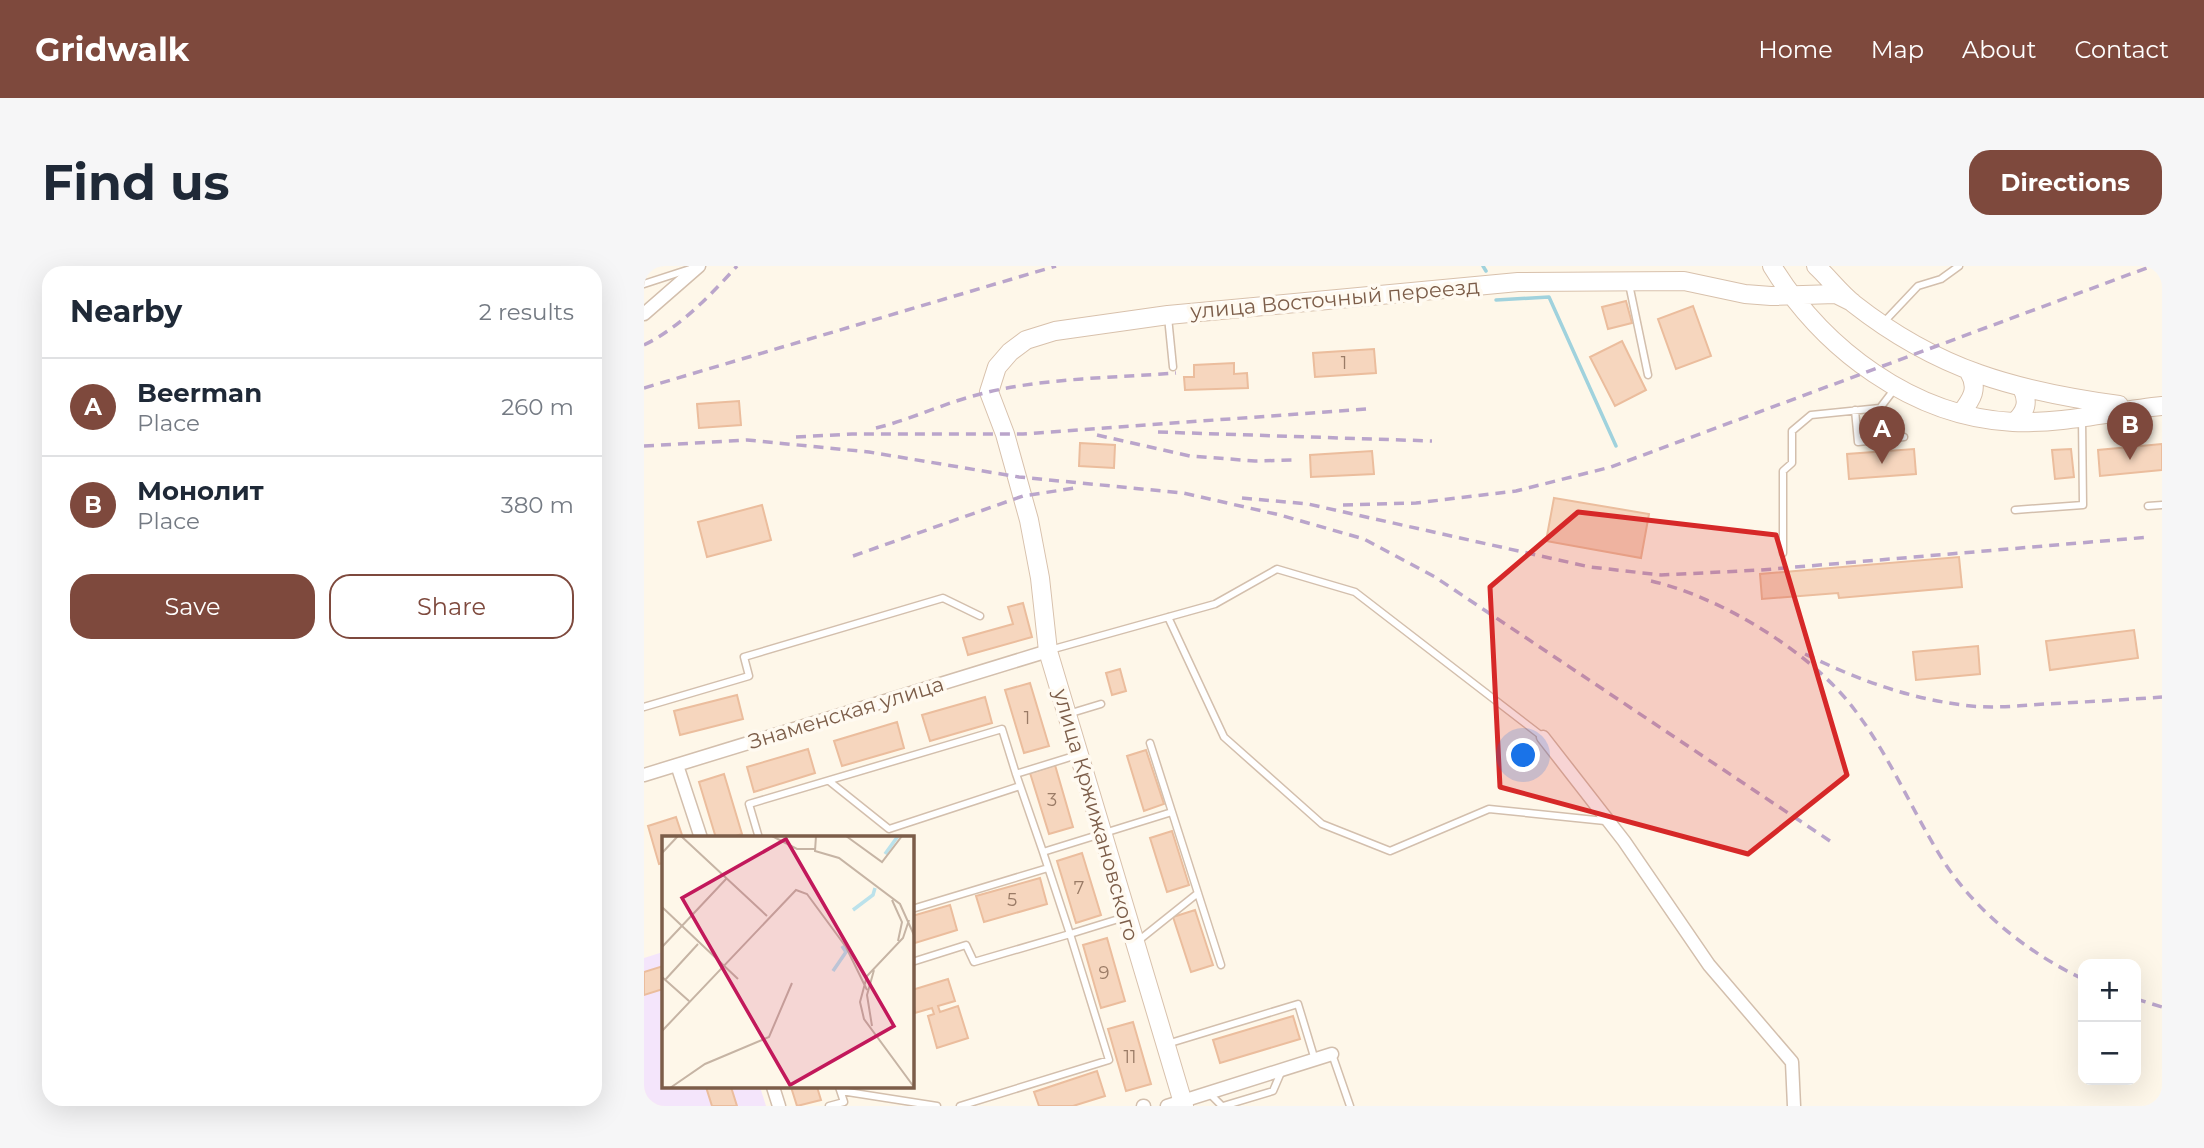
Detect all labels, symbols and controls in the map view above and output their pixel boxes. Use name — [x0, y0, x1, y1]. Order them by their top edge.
text: Gridwalk — [35, 29, 189, 69]
text: Home — [1758, 35, 1833, 64]
text: Map — [1871, 35, 1924, 64]
text: About — [1962, 35, 2036, 64]
text: Contact — [2074, 35, 2169, 64]
button: Directions — [1969, 150, 2162, 215]
text: Find us — [42, 153, 230, 212]
street label: улица Восточный переезд — [1188, 273, 1481, 324]
text: Nearby — [70, 293, 182, 330]
text: 2 results — [479, 298, 574, 326]
house number: 1 — [1341, 352, 1347, 374]
text: Beerman — [137, 377, 262, 409]
text: A — [84, 393, 102, 421]
text: 260 m — [501, 393, 574, 421]
pin: B — [2107, 402, 2153, 460]
pin: A — [1859, 406, 1905, 464]
text: Place — [137, 409, 200, 437]
text: Монолит — [137, 475, 264, 507]
text: B — [84, 491, 102, 519]
text: 380 m — [501, 491, 574, 519]
text: Place — [137, 507, 200, 535]
button: Save — [70, 574, 315, 639]
button: Share — [329, 574, 574, 639]
street label: Знаменская улица — [745, 671, 947, 754]
street label: улица Кржижановского — [1048, 685, 1144, 944]
house number: 1 — [1024, 707, 1030, 729]
your location — [1506, 738, 1540, 772]
house number: 3 — [1047, 789, 1057, 811]
inset map — [662, 836, 914, 1088]
house number: 7 — [1074, 877, 1084, 899]
house number: 5 — [1007, 889, 1017, 911]
map controls — [2078, 959, 2141, 1085]
button: + — [2078, 959, 2141, 1022]
house number: 9 — [1099, 962, 1110, 984]
button: − — [2078, 1022, 2141, 1085]
house number: 11 — [1124, 1046, 1137, 1068]

